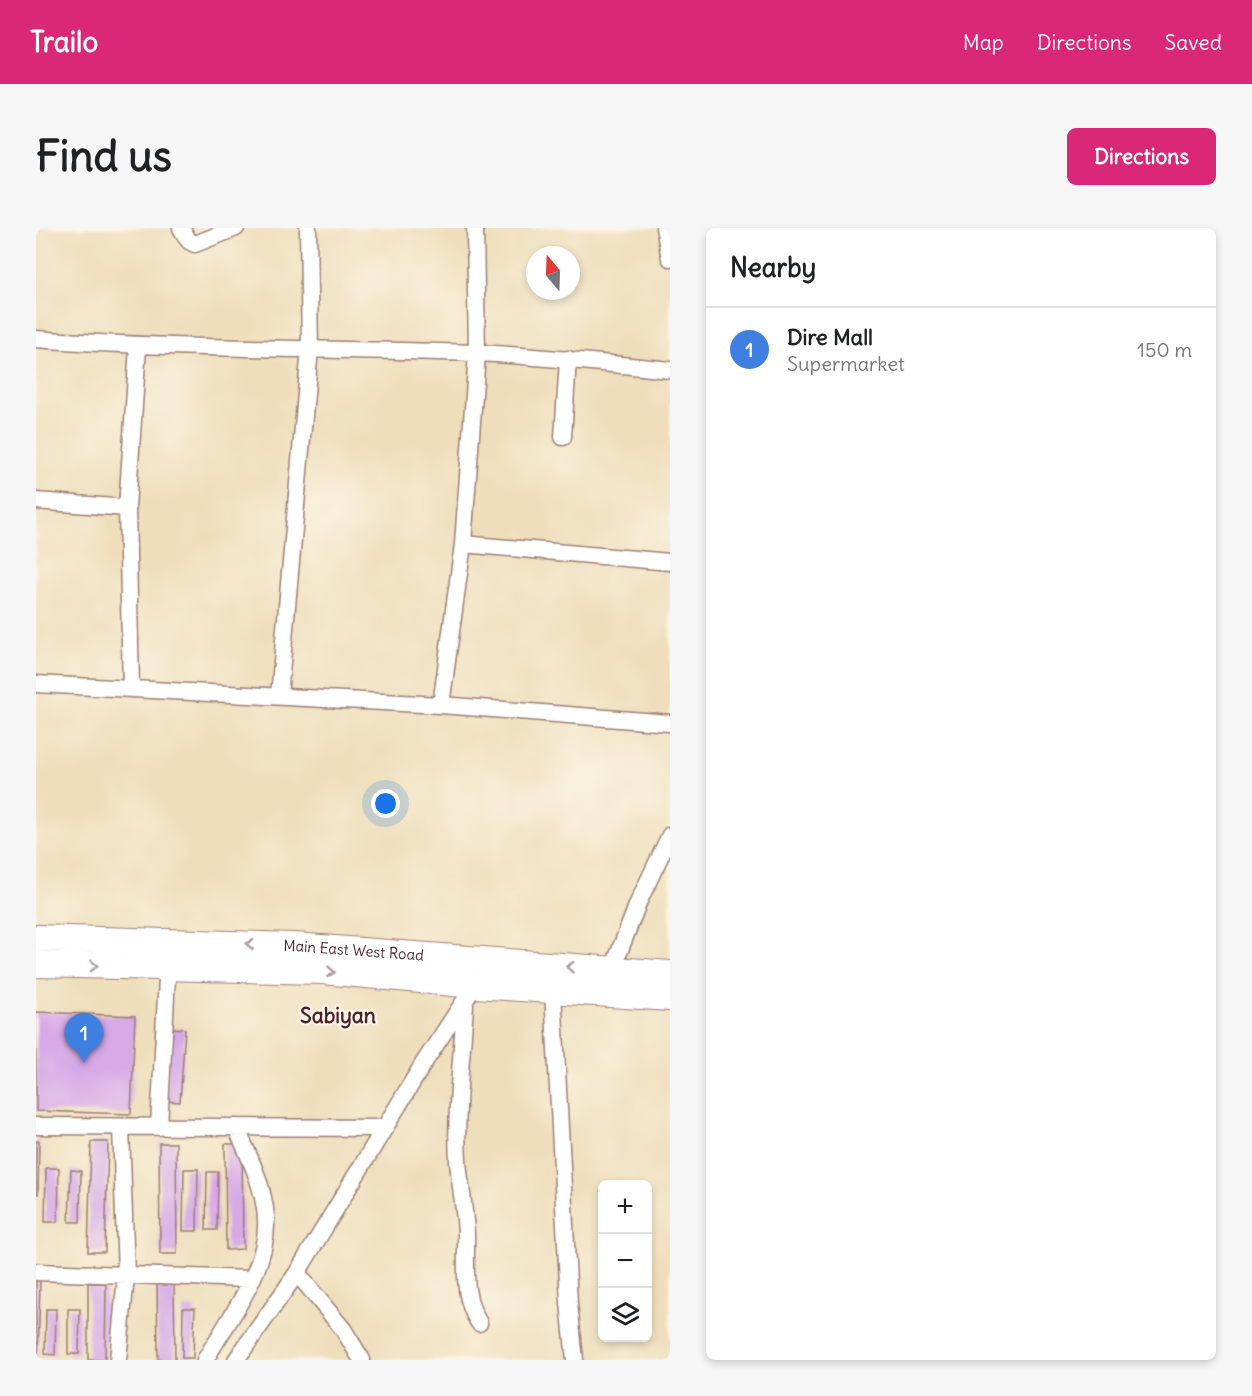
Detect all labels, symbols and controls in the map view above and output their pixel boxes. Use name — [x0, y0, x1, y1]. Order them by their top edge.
text: Trailo — [30, 24, 98, 60]
text: Map — [963, 29, 1004, 56]
text: Directions — [1037, 29, 1131, 56]
text: Saved — [1164, 29, 1222, 56]
button: Directions — [1067, 128, 1216, 185]
text: Find us — [36, 130, 172, 182]
north arrow — [526, 246, 580, 300]
text: Nearby — [730, 251, 816, 284]
text: Dire Mall — [787, 323, 873, 351]
text: 1 — [746, 337, 753, 362]
text: 150 m — [1137, 337, 1192, 362]
text: Supermarket — [787, 351, 905, 376]
your location — [371, 789, 400, 818]
street label: Main East West Road — [283, 936, 425, 965]
one-way arrow — [245, 937, 254, 950]
one-way arrow — [90, 959, 99, 972]
one-way arrow — [565, 961, 574, 974]
one-way arrow — [327, 965, 336, 978]
district label: Sabiyan — [300, 1002, 376, 1029]
pin: 1 — [64, 1014, 104, 1063]
map controls — [598, 1180, 652, 1342]
button: + — [598, 1180, 652, 1234]
button: − — [598, 1234, 652, 1288]
button: layers — [598, 1288, 652, 1342]

